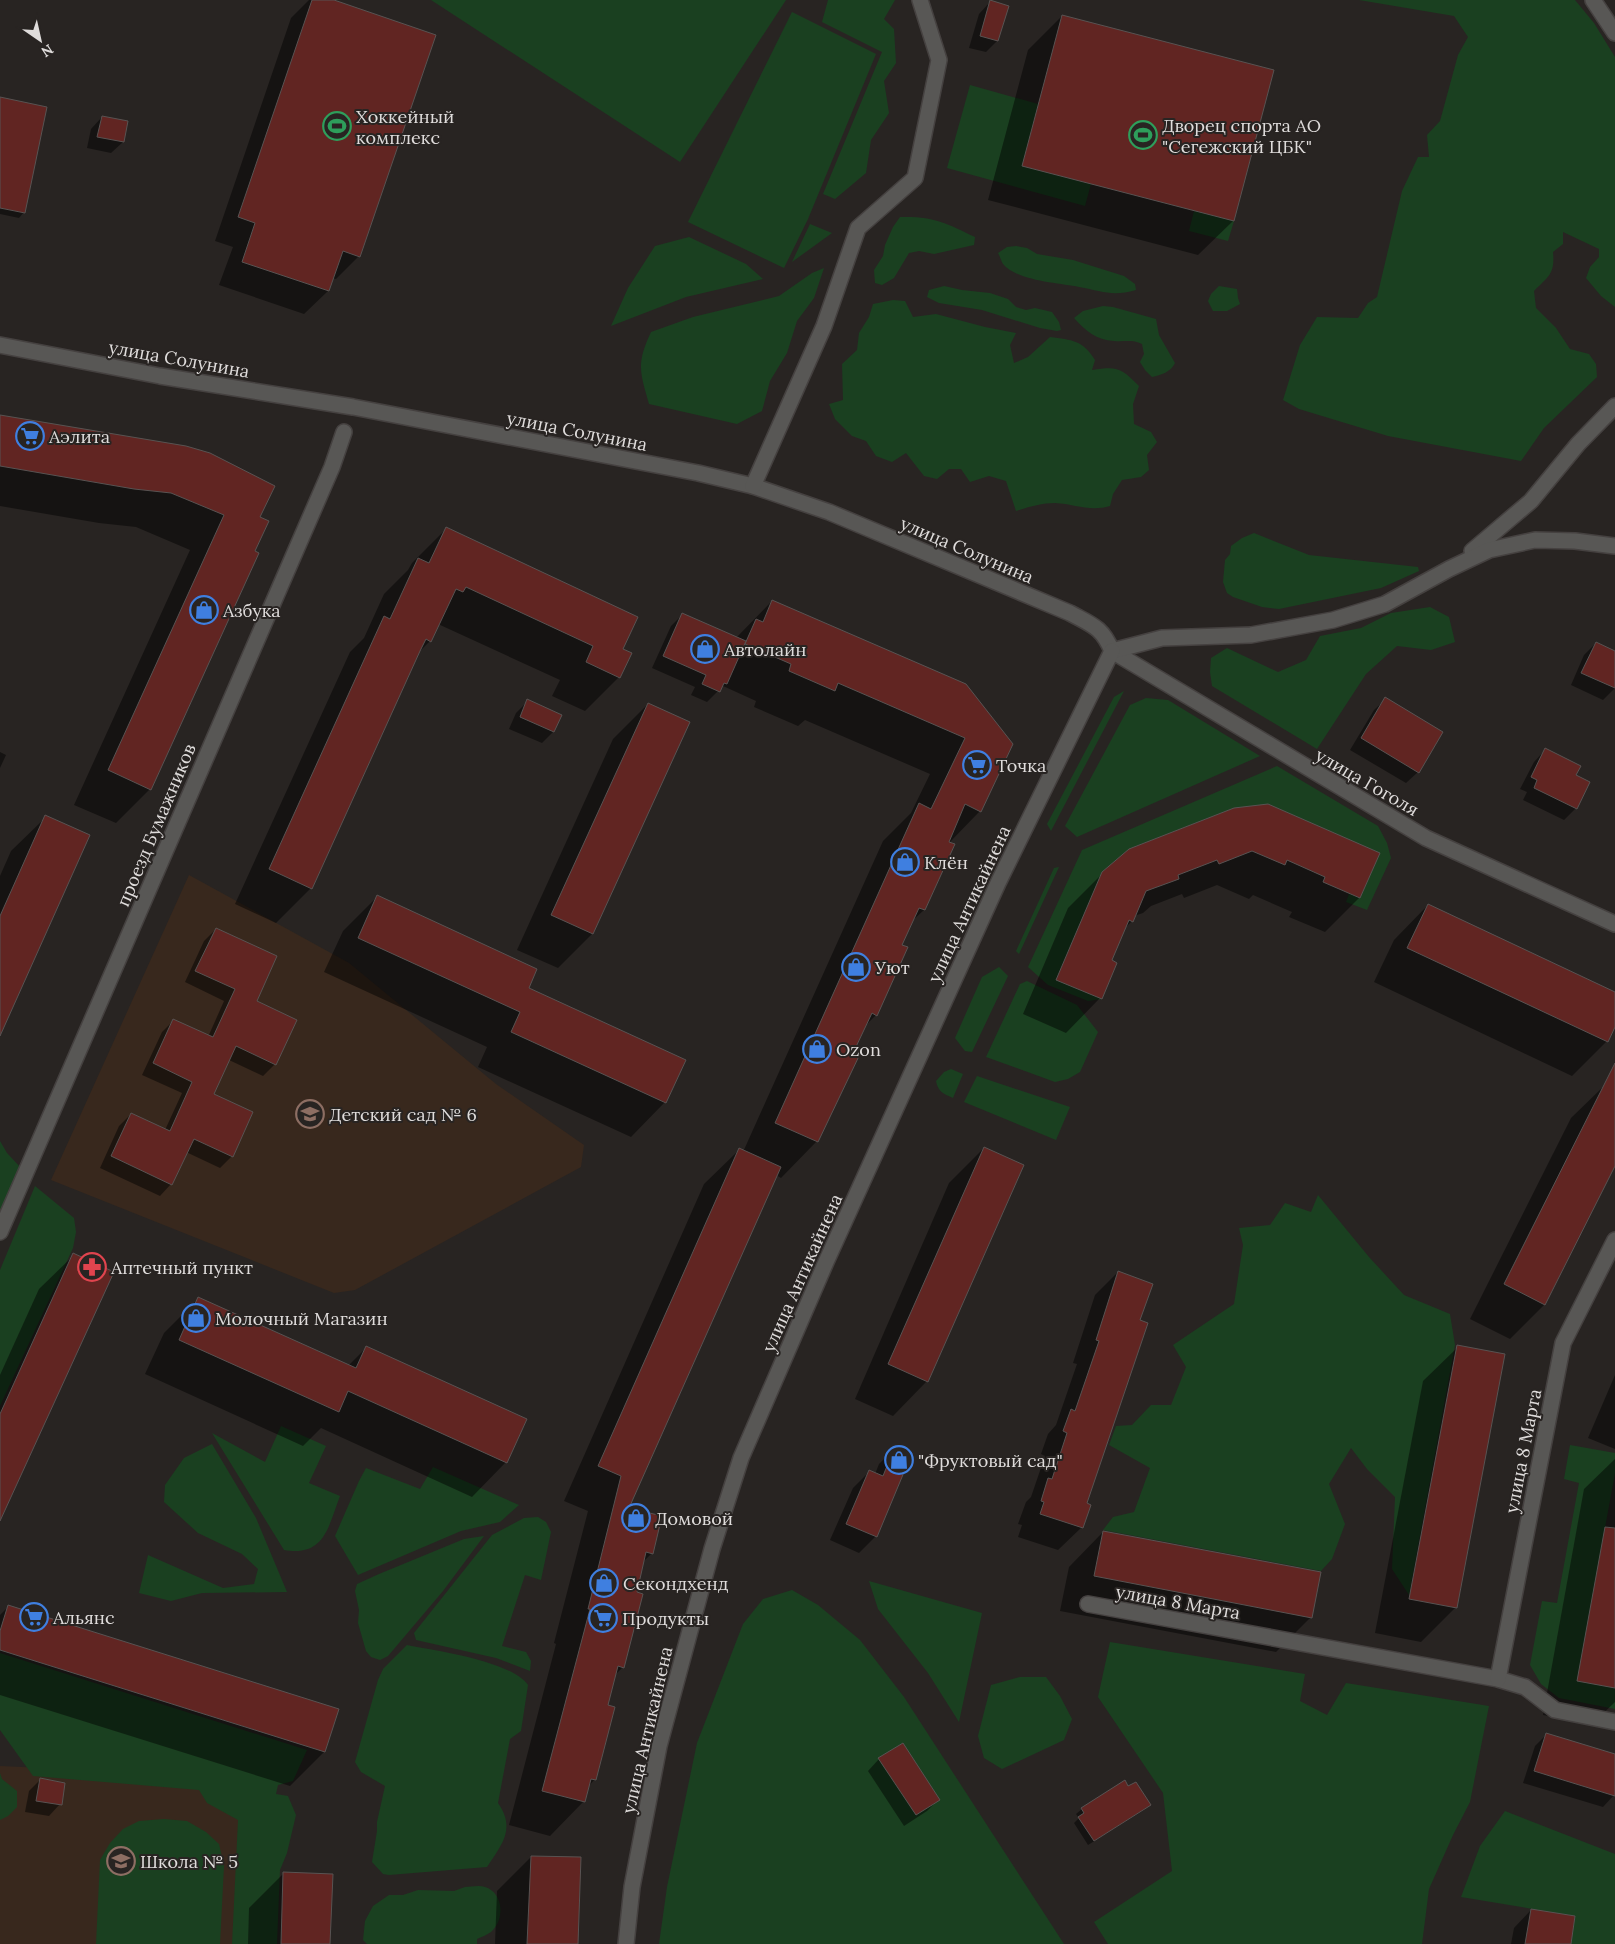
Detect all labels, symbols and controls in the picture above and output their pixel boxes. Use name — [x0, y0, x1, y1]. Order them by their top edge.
north arrow — [15, 15, 65, 65]
text: N — [38, 40, 57, 61]
place label: Хоккейный комплекс — [356, 105, 454, 149]
sports icon: Хоккейный комплекс — [322, 111, 352, 141]
place label: Дворец спорта АО "Сегежский ЦБК" — [1162, 114, 1321, 158]
sports icon: Дворец спорта АО "Сегежский ЦБК" — [1128, 120, 1158, 150]
street label: улица Солунина — [107, 335, 251, 383]
street label: улица Солунина — [505, 406, 649, 456]
supermarket icon: Аэлита — [15, 421, 45, 451]
place label: Аэлита — [48, 425, 110, 448]
street label: улица Солунина — [897, 512, 1037, 588]
shop icon: Азбука — [189, 595, 219, 625]
place label: Азбука — [222, 599, 281, 622]
shop icon: Автолайн — [690, 634, 720, 664]
place label: Автолайн — [723, 638, 807, 661]
street label: проезд Бумажников — [111, 740, 201, 910]
street label: улица Гоголя — [1311, 743, 1423, 821]
supermarket icon: Точка — [962, 750, 992, 780]
place label: Точка — [996, 754, 1046, 777]
street label: улица Антикайнена — [922, 822, 1016, 986]
shop icon: Клён — [890, 847, 920, 877]
place label: Клён — [924, 851, 968, 874]
shop icon: Уют — [841, 952, 871, 982]
place label: Уют — [874, 956, 910, 979]
shop icon: Ozon — [802, 1034, 832, 1064]
place label: Ozon — [836, 1038, 881, 1061]
school or university icon: Детский сад № 6 — [295, 1099, 325, 1129]
place label: Детский сад № 6 — [329, 1103, 477, 1126]
street label: улица Антикайнена — [757, 1190, 847, 1356]
pharmacy icon: Аптечный пункт — [77, 1252, 107, 1282]
place label: Аптечный пункт — [110, 1256, 253, 1279]
shop icon: Молочный Магазин — [181, 1303, 211, 1333]
place label: Молочный Магазин — [215, 1307, 388, 1330]
street label: улица 8 Марта — [1500, 1387, 1546, 1515]
shop icon: "Фруктовый сад" — [884, 1445, 914, 1475]
place label: "Фруктовый сад" — [918, 1449, 1063, 1472]
shop icon: Домовой — [621, 1503, 651, 1533]
place label: Домовой — [655, 1507, 733, 1530]
shop icon: Секондхенд — [589, 1568, 619, 1598]
place label: Секондхенд — [623, 1572, 729, 1595]
street label: улица 8 Марта — [1114, 1580, 1242, 1624]
supermarket icon: Альянс — [19, 1602, 49, 1632]
supermarket icon: Продукты — [588, 1603, 618, 1633]
place label: Альянс — [52, 1606, 115, 1629]
place label: Продукты — [622, 1607, 709, 1630]
street label: улица Антикайнена — [617, 1644, 677, 1816]
school or university icon: Школа № 5 — [106, 1846, 136, 1876]
place label: Школа № 5 — [140, 1850, 238, 1873]

